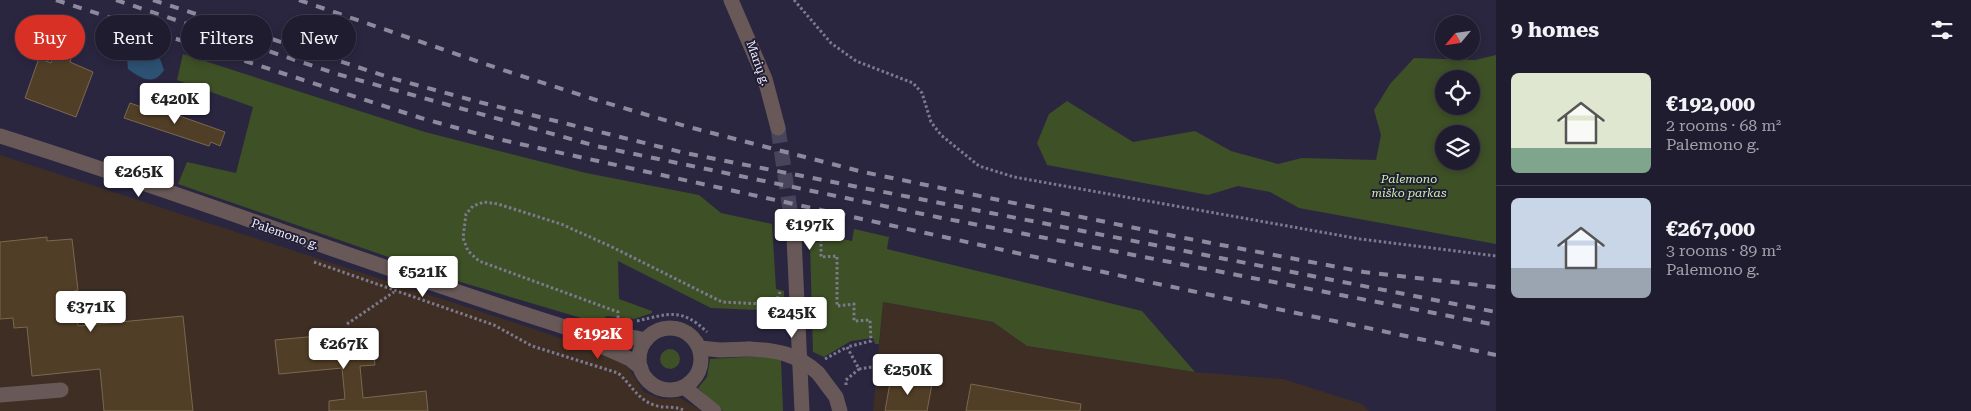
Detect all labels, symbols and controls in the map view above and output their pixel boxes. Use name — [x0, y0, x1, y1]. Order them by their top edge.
chip: Buy — [15, 15, 85, 60]
chip: Rent — [95, 15, 171, 60]
chip: Filters — [181, 15, 272, 60]
chip: New — [282, 15, 356, 60]
north arrow — [1435, 15, 1480, 60]
map controls — [1435, 15, 1480, 170]
icon: filters — [1928, 16, 1956, 44]
text: 9 homes — [1511, 18, 1599, 42]
street label: Marių g. — [743, 39, 773, 87]
button: locate — [1435, 70, 1480, 115]
pin: €420K — [140, 82, 210, 125]
text: €420K — [151, 89, 199, 108]
text: €192,000 — [1666, 92, 1755, 116]
icon: home — [1551, 93, 1611, 153]
text: 2 rooms · 68 m² — [1666, 116, 1781, 135]
button: layers — [1435, 125, 1480, 170]
text: Palemono g. — [1666, 135, 1760, 154]
pin: €265K — [104, 156, 174, 198]
text: €265K — [115, 162, 163, 181]
park label: Palemono miško parkas — [1371, 172, 1447, 200]
pin: €197K — [775, 208, 845, 251]
text: €197K — [786, 215, 834, 234]
street label: Palemono g. — [250, 216, 320, 252]
text: €267,000 — [1666, 217, 1755, 241]
icon: home — [1551, 218, 1611, 278]
text: 3 rooms · 89 m² — [1666, 241, 1781, 260]
pin: €521K — [388, 256, 458, 298]
text: Palemono g. — [1666, 260, 1760, 279]
text: €521K — [399, 262, 447, 281]
pin: €371K — [56, 290, 126, 333]
pin: €245K — [757, 296, 827, 339]
text: €371K — [67, 297, 115, 316]
text: €245K — [768, 303, 816, 322]
pin: €192K — [563, 318, 633, 360]
text: €192K — [574, 324, 622, 343]
pin: €267K — [309, 328, 379, 370]
text: €267K — [320, 334, 368, 353]
pin: €250K — [873, 354, 943, 396]
text: €250K — [884, 360, 932, 379]

